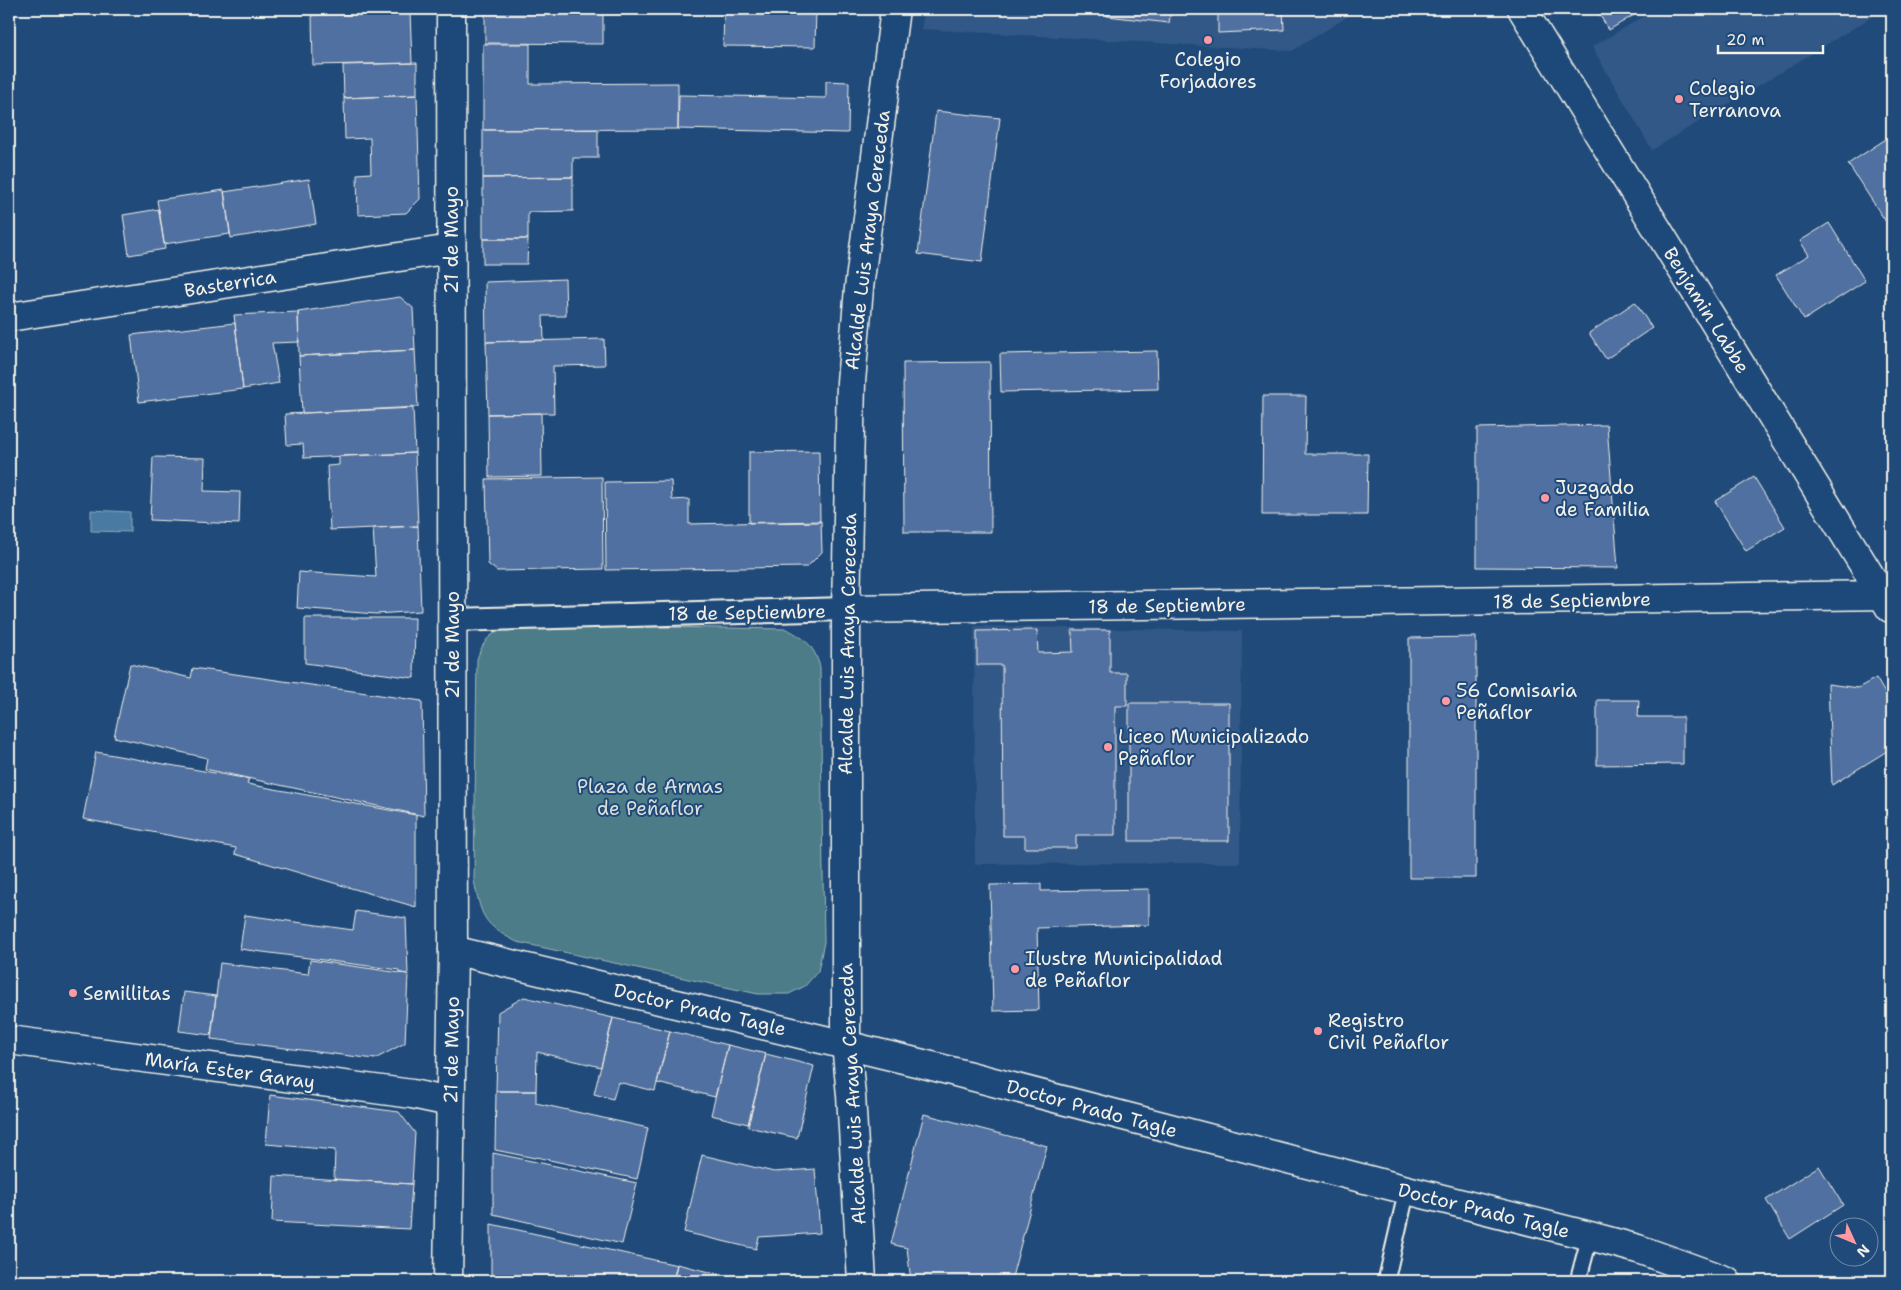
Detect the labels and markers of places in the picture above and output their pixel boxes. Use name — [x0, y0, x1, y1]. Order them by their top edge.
marker: Colegio Forjadores — [1202, 34, 1214, 46]
place label: Colegio Forjadores — [1159, 47, 1257, 94]
place label: Colegio Terranova — [1689, 76, 1781, 123]
marker: Colegio Terranova — [1673, 93, 1685, 105]
place label: Juzgado de Familia — [1555, 475, 1650, 522]
marker: Juzgado de Familia — [1539, 492, 1551, 504]
place label: 56 Comisaria Peñaflor — [1456, 678, 1577, 725]
marker: 56 Comisaria Peñaflor — [1440, 695, 1452, 707]
place label: Liceo Municipalizado Peñaflor — [1118, 724, 1309, 771]
marker: Liceo Municipalizado Peñaflor — [1102, 741, 1114, 753]
place label: Ilustre Municipalidad de Peñaflor — [1025, 946, 1223, 993]
marker: Ilustre Municipalidad de Peñaflor — [1009, 963, 1021, 975]
place label: Semillitas — [83, 981, 171, 1006]
marker: Semillitas — [67, 987, 79, 999]
place label: Registro Civil Peñaflor — [1328, 1008, 1449, 1055]
marker: Registro Civil Peñaflor — [1312, 1025, 1324, 1037]

